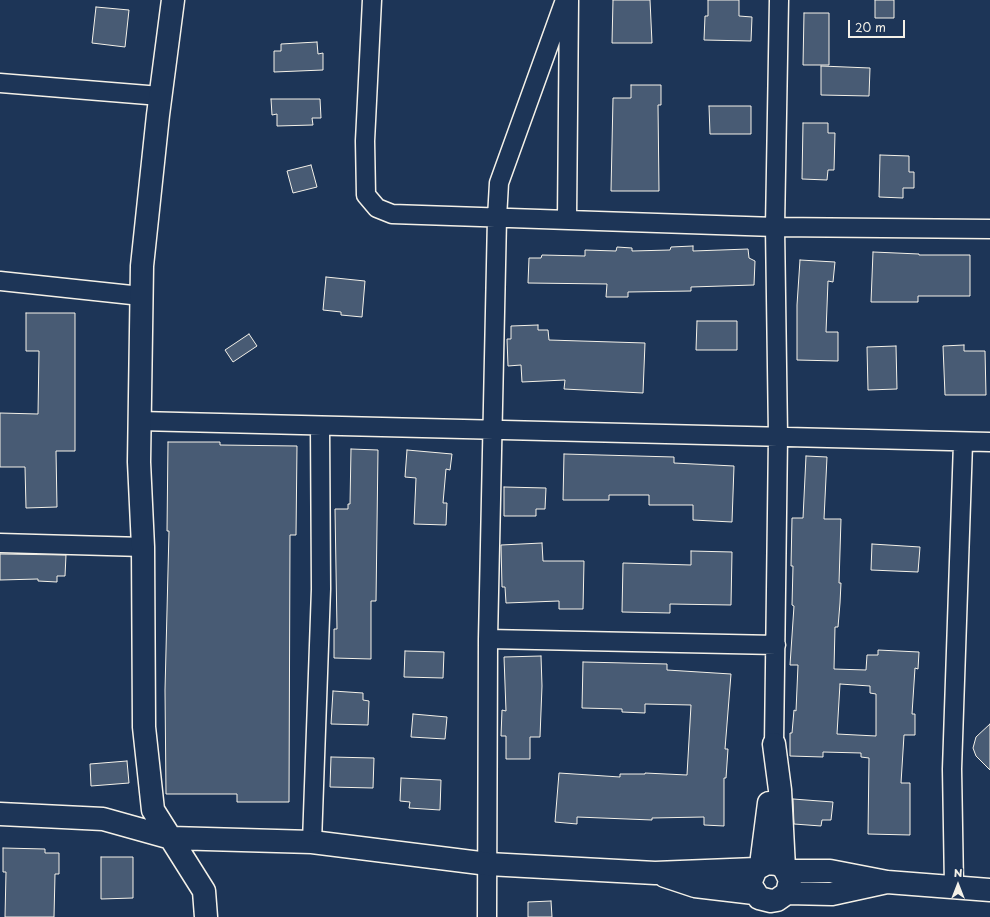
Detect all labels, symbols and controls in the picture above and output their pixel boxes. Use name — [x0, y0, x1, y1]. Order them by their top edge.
scale bar — [850, 12, 907, 38]
text: 20 m — [855, 18, 886, 36]
text: N — [954, 864, 962, 881]
north arrow — [938, 865, 978, 905]

